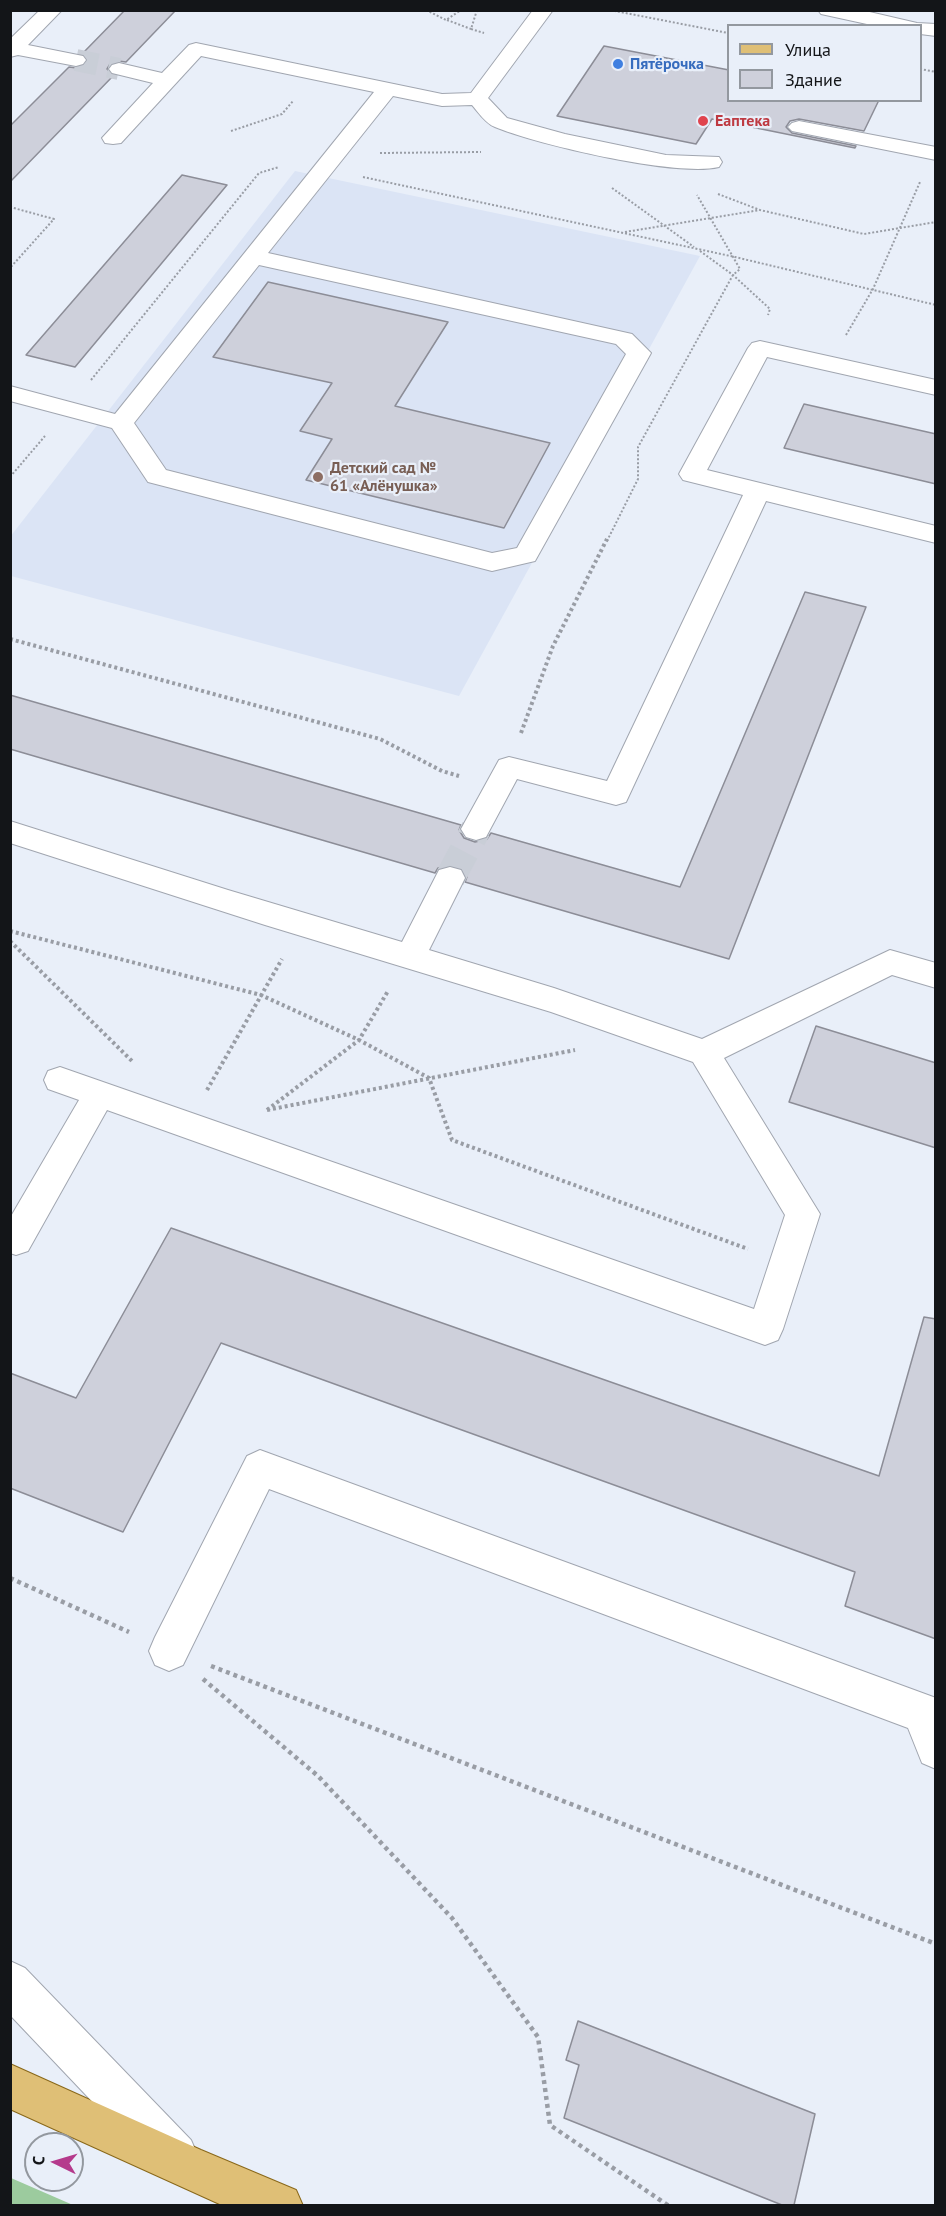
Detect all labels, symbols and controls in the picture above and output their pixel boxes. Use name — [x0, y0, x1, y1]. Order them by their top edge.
legend — [727, 24, 922, 102]
text: Улица — [785, 38, 831, 61]
place label: Пятёрочка — [630, 54, 704, 74]
marker: Пятёрочка — [611, 57, 625, 71]
text: Здание — [785, 68, 842, 91]
place label: Еаптека — [715, 111, 770, 131]
marker: Еаптека — [696, 114, 710, 128]
place label: Детский сад № 61 «Алёнушка» — [330, 458, 437, 496]
marker: Детский сад № 61 «Алёнушка» — [311, 470, 325, 484]
north arrow — [24, 2132, 84, 2192]
text: С — [28, 2155, 48, 2166]

